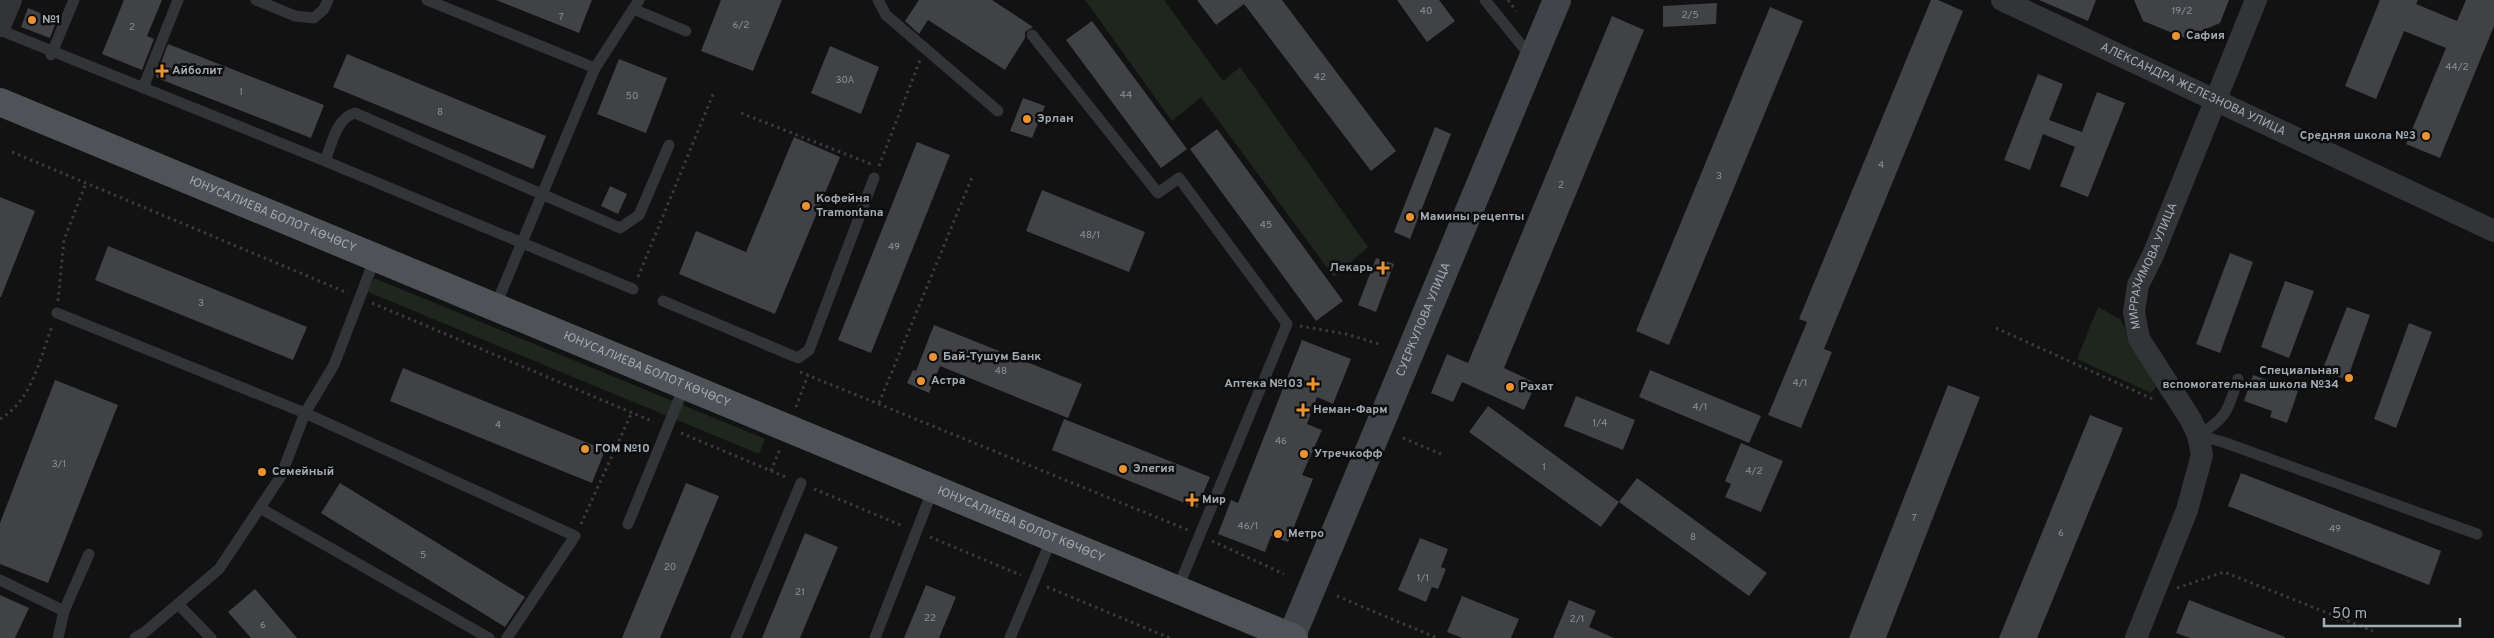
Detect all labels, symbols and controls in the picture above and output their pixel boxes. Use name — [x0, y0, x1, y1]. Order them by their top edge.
house number: 40 — [1420, 5, 1432, 18]
house number: 19/2 — [2172, 5, 2192, 18]
house number: 2/5 — [1681, 9, 1699, 22]
house number: 7 — [558, 11, 564, 24]
place label: №1 — [42, 12, 61, 28]
marker: №1 — [26, 14, 38, 26]
house number: 6/2 — [733, 19, 750, 32]
house number: 2 — [129, 21, 135, 34]
place label: Сафия — [2186, 28, 2225, 44]
marker: Сафия — [2170, 30, 2182, 42]
street label: АЛЕКСАНДРА ЖЕЛЕЗНОВА УЛИЦА — [2098, 39, 2288, 140]
house number: 44/2 — [2445, 61, 2469, 74]
place label: Айболит — [172, 63, 223, 79]
marker: Айболит — [156, 65, 168, 77]
house number: 42 — [1314, 71, 1326, 84]
house number: 30А — [836, 74, 855, 87]
house number: 1 — [239, 86, 243, 99]
house number: 44 — [1120, 89, 1132, 102]
house number: 50 — [626, 90, 638, 103]
house number: 8 — [437, 106, 443, 119]
place label: Эрлан — [1037, 111, 1074, 127]
marker: Эрлан — [1021, 113, 1033, 125]
place label: Средняя школа №3 — [2300, 128, 2416, 144]
marker: Средняя школа №3 — [2420, 130, 2432, 142]
house number: 4 — [1878, 159, 1884, 172]
house number: 3 — [1716, 170, 1722, 183]
street label: ЮНУСАЛИЕВА БОЛОТ КӨЧӨСҮ — [187, 173, 359, 257]
house number: 2 — [1558, 179, 1564, 192]
place label: Кофейня Tramontana — [816, 191, 883, 221]
marker: Кофейня Tramontana — [800, 200, 812, 212]
street label: МИРРАХИМОВА УЛИЦА — [2126, 200, 2181, 331]
place label: Мамины рецепты — [1420, 209, 1524, 225]
marker: Мамины рецепты — [1404, 211, 1416, 223]
house number: 45 — [1260, 219, 1272, 232]
house number: 48/1 — [1080, 229, 1100, 242]
house number: 49 — [888, 241, 900, 254]
place label: Лекарь — [1329, 260, 1373, 276]
street label: СУЕРКУЛОВА УЛИЦА — [1393, 260, 1455, 379]
marker: Лекарь — [1377, 262, 1389, 274]
house number: 3 — [198, 297, 204, 310]
street label: ЮНУСАЛИЕВА БОЛОТ КӨЧӨСҮ — [561, 328, 733, 412]
place label: Бай-Тушум Банк — [943, 349, 1041, 365]
marker: Бай-Тушум Банк — [927, 351, 939, 363]
place label: Специальная вспомогательная школа №34 — [2162, 363, 2339, 393]
house number: 48 — [995, 365, 1007, 378]
marker: Специальная вспомогательная школа №34 — [2343, 372, 2355, 384]
place label: Астра — [931, 373, 965, 389]
marker: Астра — [915, 375, 927, 387]
place label: Аптека №103 — [1224, 376, 1303, 392]
house number: 4/1 — [1793, 377, 1807, 390]
marker: Аптека №103 — [1307, 378, 1319, 390]
place label: Рахат — [1520, 379, 1554, 395]
marker: Рахат — [1504, 381, 1516, 393]
house number: 4/1 — [1693, 401, 1707, 414]
place label: Неман-Фарм — [1313, 402, 1388, 418]
marker: Неман-Фарм — [1297, 404, 1309, 416]
house number: 1/4 — [1593, 417, 1607, 430]
house number: 4 — [495, 419, 501, 432]
house number: 46 — [1275, 435, 1287, 448]
place label: ГОМ №10 — [595, 441, 650, 457]
marker: ГОМ №10 — [579, 443, 591, 455]
place label: Утречкофф — [1314, 446, 1383, 462]
marker: Утречкофф — [1298, 448, 1310, 460]
house number: 3/1 — [52, 458, 66, 471]
place label: Элегия — [1133, 461, 1175, 477]
house number: 1 — [1542, 461, 1546, 474]
marker: Элегия — [1117, 463, 1129, 475]
place label: Семейный — [272, 464, 334, 480]
house number: 4/2 — [1745, 465, 1763, 478]
marker: Семейный — [256, 466, 268, 478]
street label: ЮНУСАЛИЕВА БОЛОТ КӨЧӨСҮ — [935, 483, 1107, 567]
place label: Мир — [1202, 492, 1226, 508]
marker: Мир — [1186, 494, 1198, 506]
house number: 7 — [1911, 512, 1917, 525]
house number: 46/1 — [1238, 520, 1258, 533]
house number: 49 — [2329, 523, 2341, 536]
place label: Метро — [1288, 526, 1324, 542]
house number: 6 — [2058, 527, 2064, 540]
marker: Метро — [1272, 528, 1284, 540]
house number: 8 — [1690, 531, 1696, 544]
house number: 5 — [420, 549, 426, 562]
house number: 20 — [664, 561, 676, 574]
house number: 1/1 — [1417, 572, 1429, 585]
house number: 21 — [795, 586, 805, 599]
scale bar — [2324, 596, 2460, 628]
text: 50 m — [2332, 605, 2367, 624]
house number: 22 — [924, 612, 936, 625]
house number: 2/1 — [1570, 613, 1584, 626]
house number: 6 — [260, 619, 266, 632]

